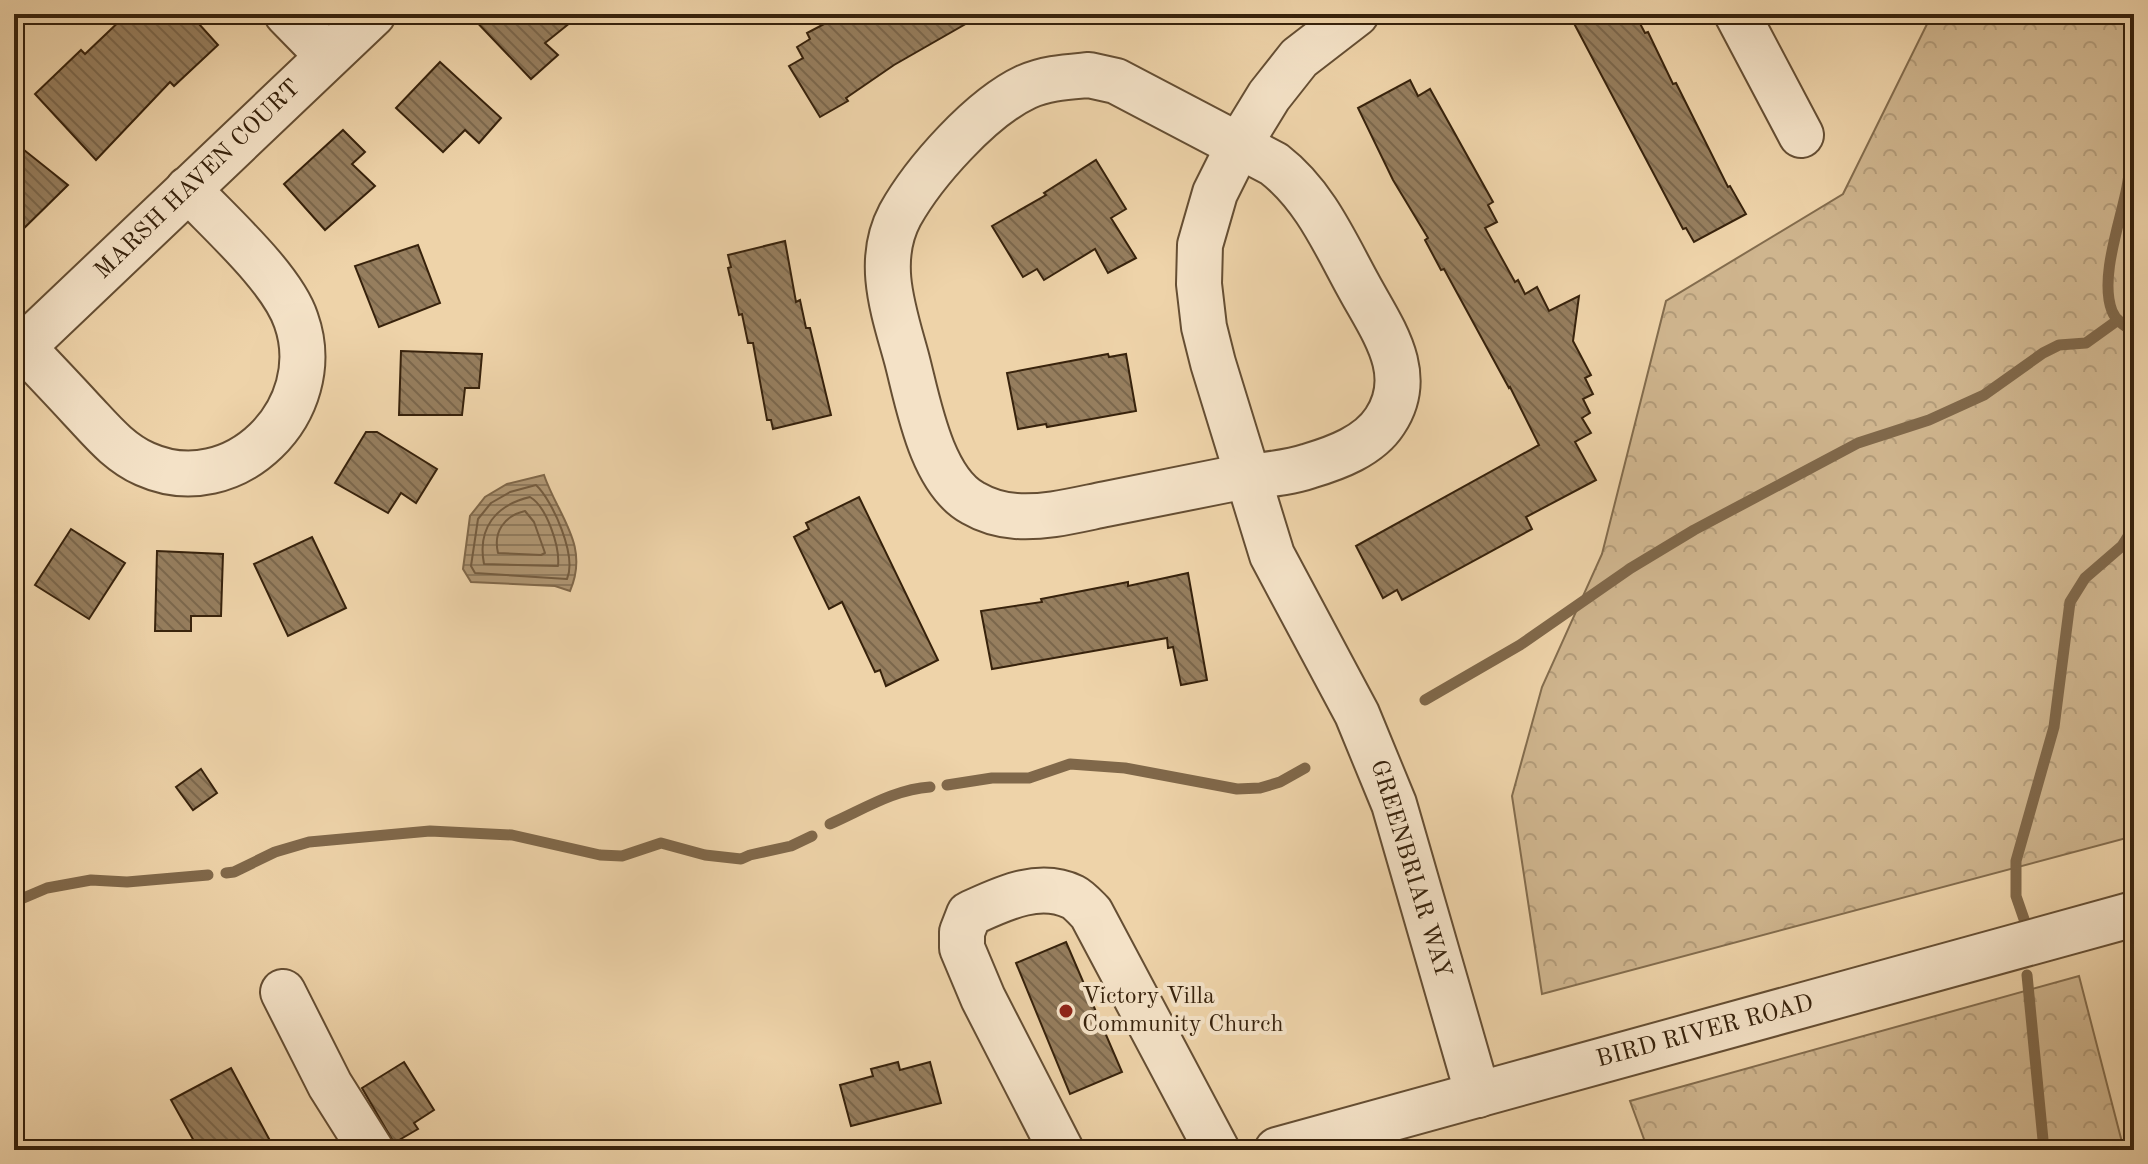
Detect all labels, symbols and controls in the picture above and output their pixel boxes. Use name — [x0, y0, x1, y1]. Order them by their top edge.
street label: MARSH HAVEN COURT — [91, 76, 305, 284]
street label: GREENBRIAR WAY — [1365, 757, 1455, 981]
place label: Victory Villa Community Church — [1082, 985, 1284, 1037]
street label: BIRD RIVER ROAD — [1594, 991, 1816, 1073]
marker: Victory Villa Community Church — [1057, 1002, 1075, 1020]

